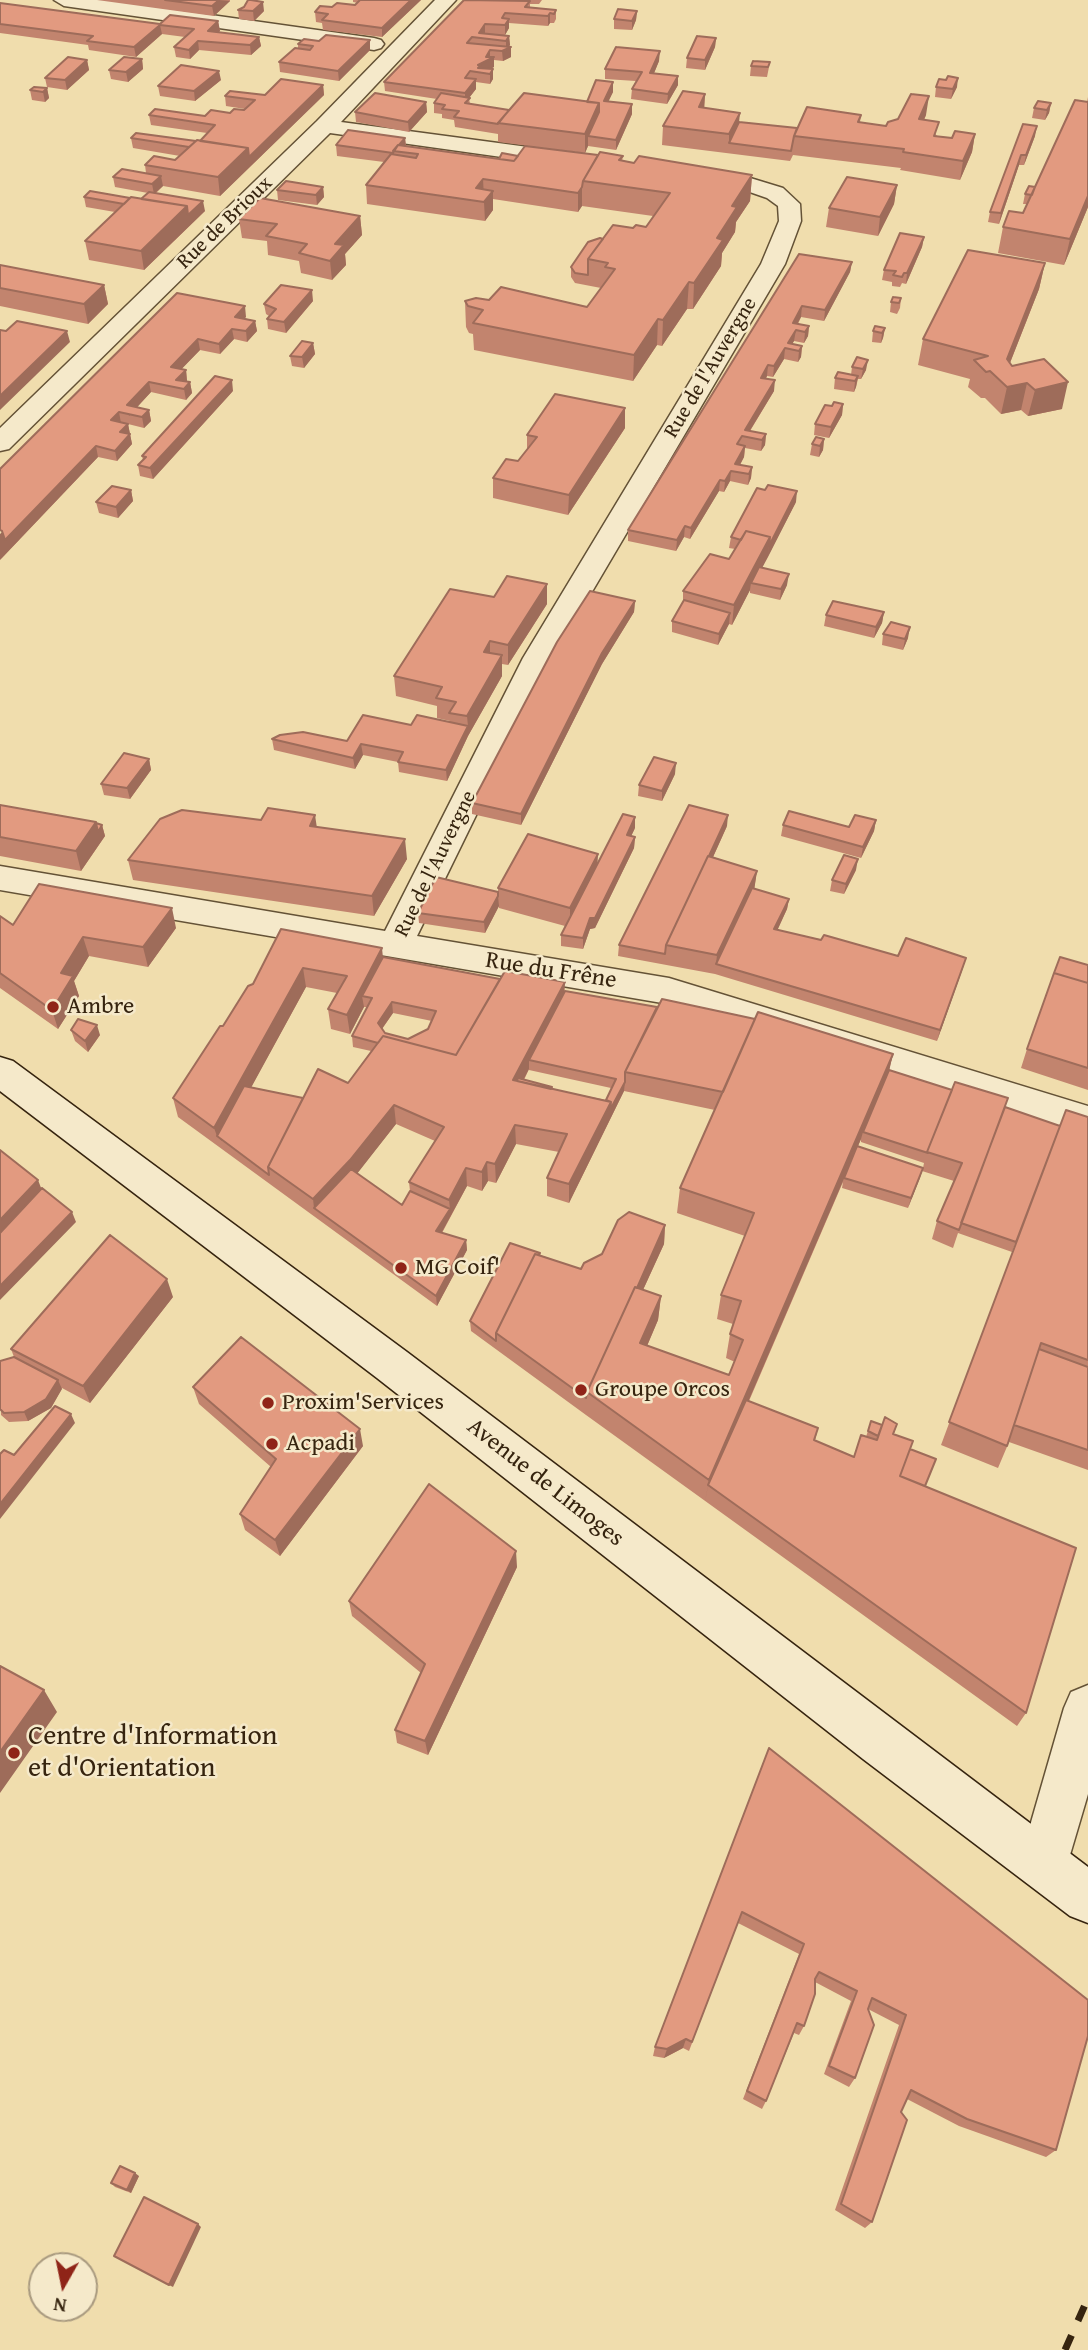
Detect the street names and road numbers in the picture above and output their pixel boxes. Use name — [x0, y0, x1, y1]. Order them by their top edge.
street label: Rue de Brioux — [172, 171, 278, 275]
street label: Rue de l'Auvergne — [659, 293, 763, 443]
street label: Rue de l'Auvergne — [390, 787, 482, 941]
street label: Rue du Frêne — [484, 946, 618, 996]
street label: Avenue de Limoges — [461, 1413, 629, 1553]

